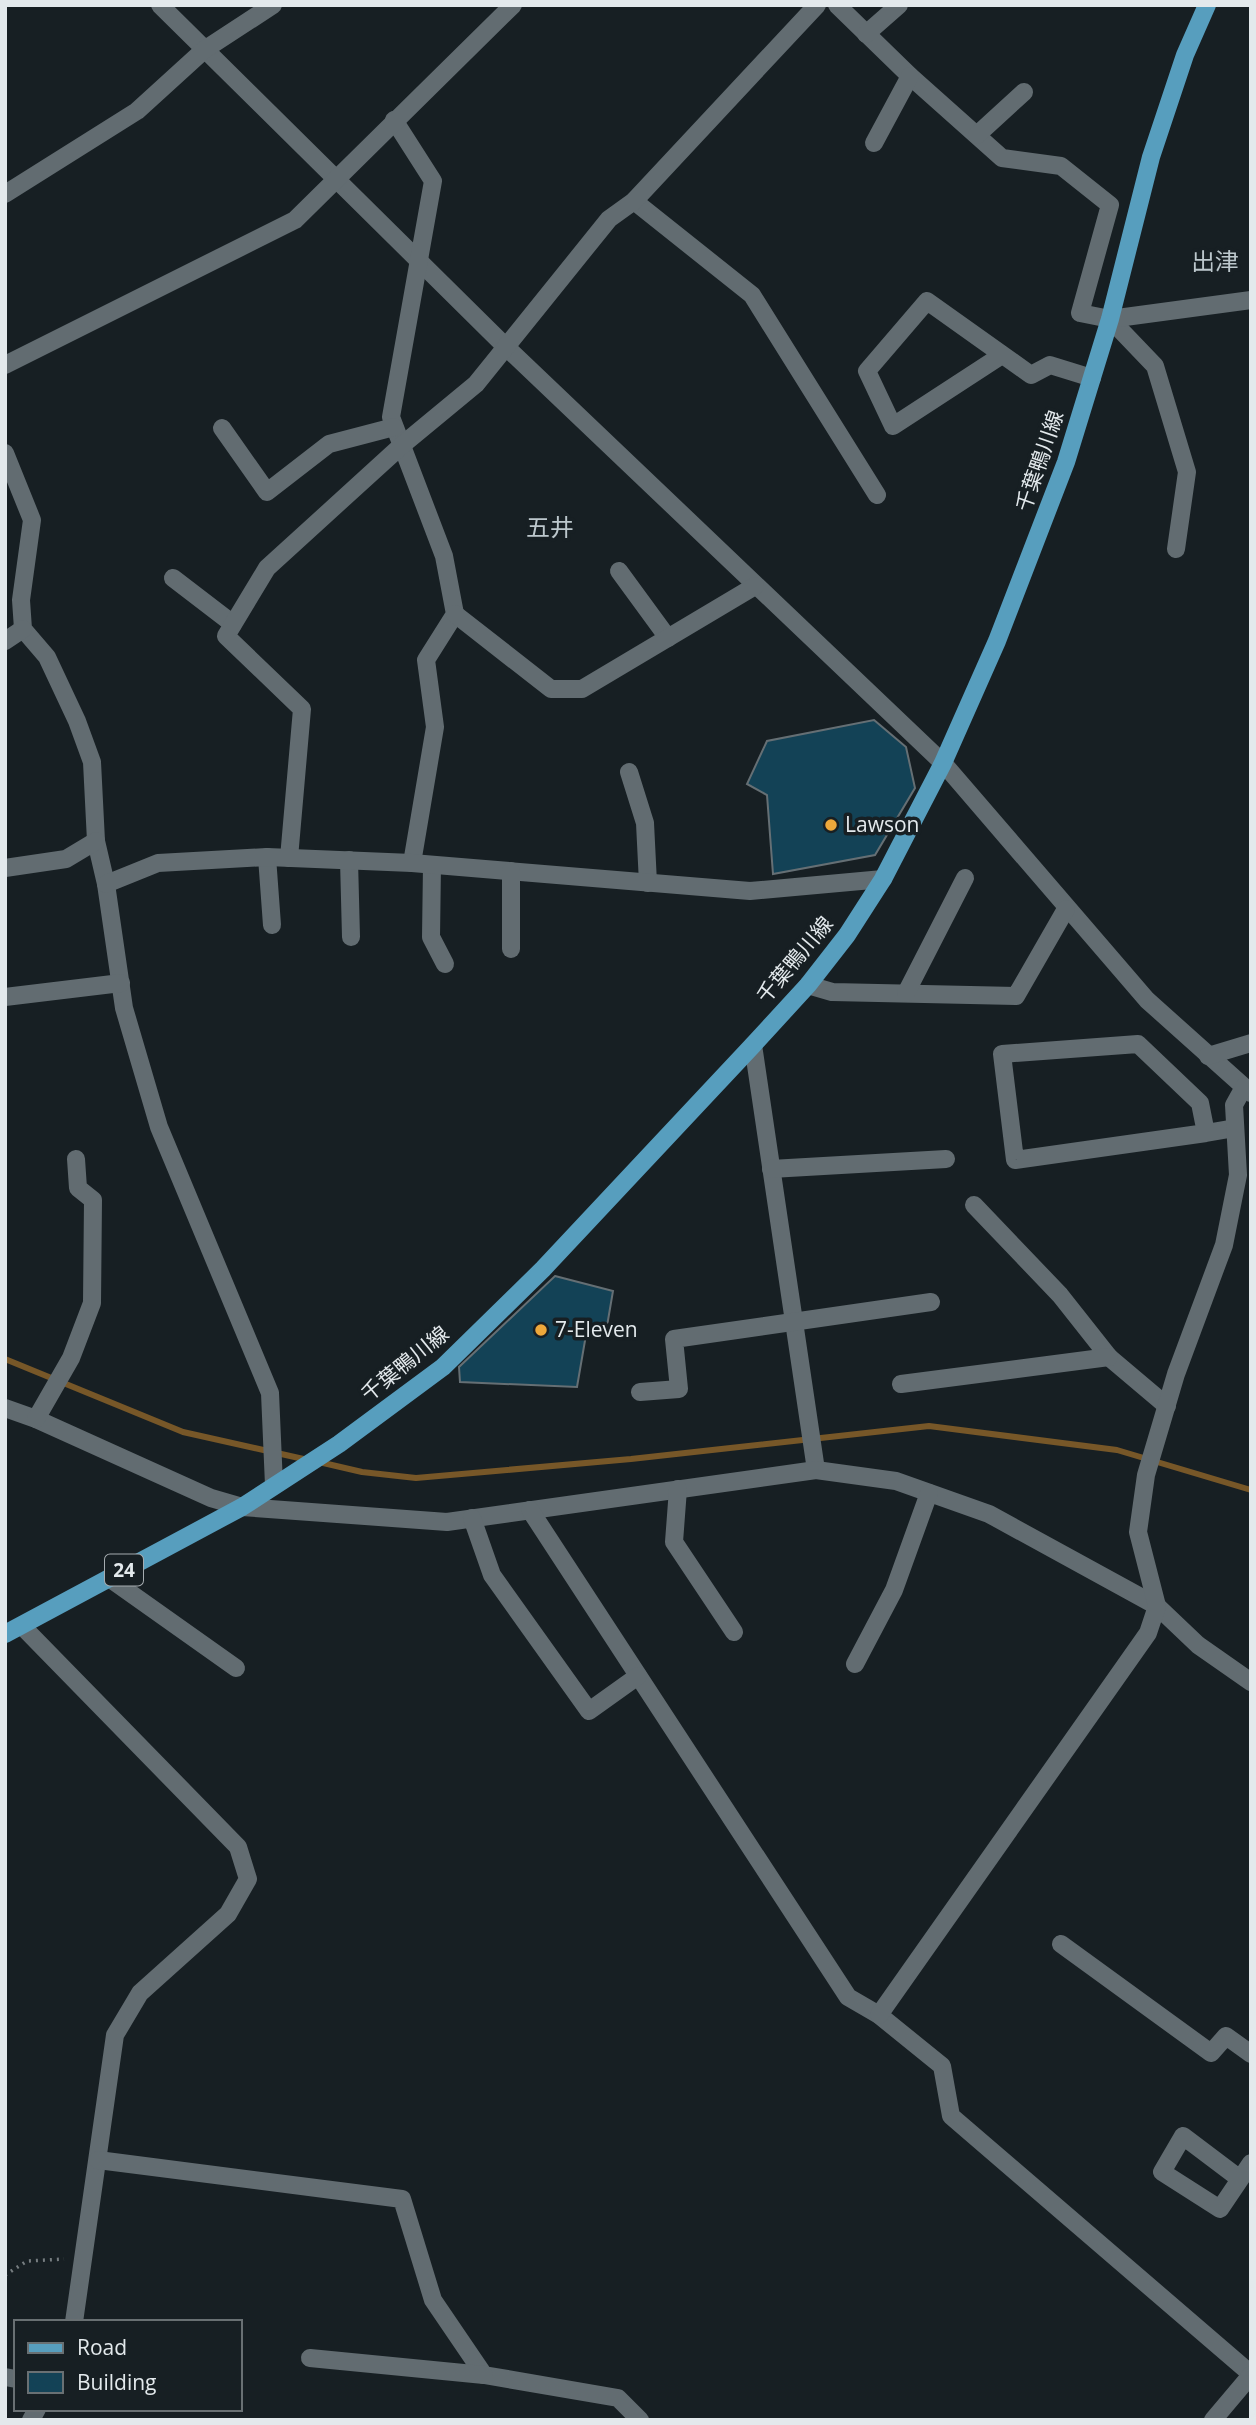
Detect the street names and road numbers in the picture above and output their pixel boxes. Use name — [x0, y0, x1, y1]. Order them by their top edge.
street label: 千葉鴨川線 — [1009, 406, 1069, 515]
street label: 千葉鴨川線 — [750, 910, 839, 1009]
street label: 千葉鴨川線 — [355, 1319, 454, 1407]
road number: 24 — [105, 1554, 143, 1586]

